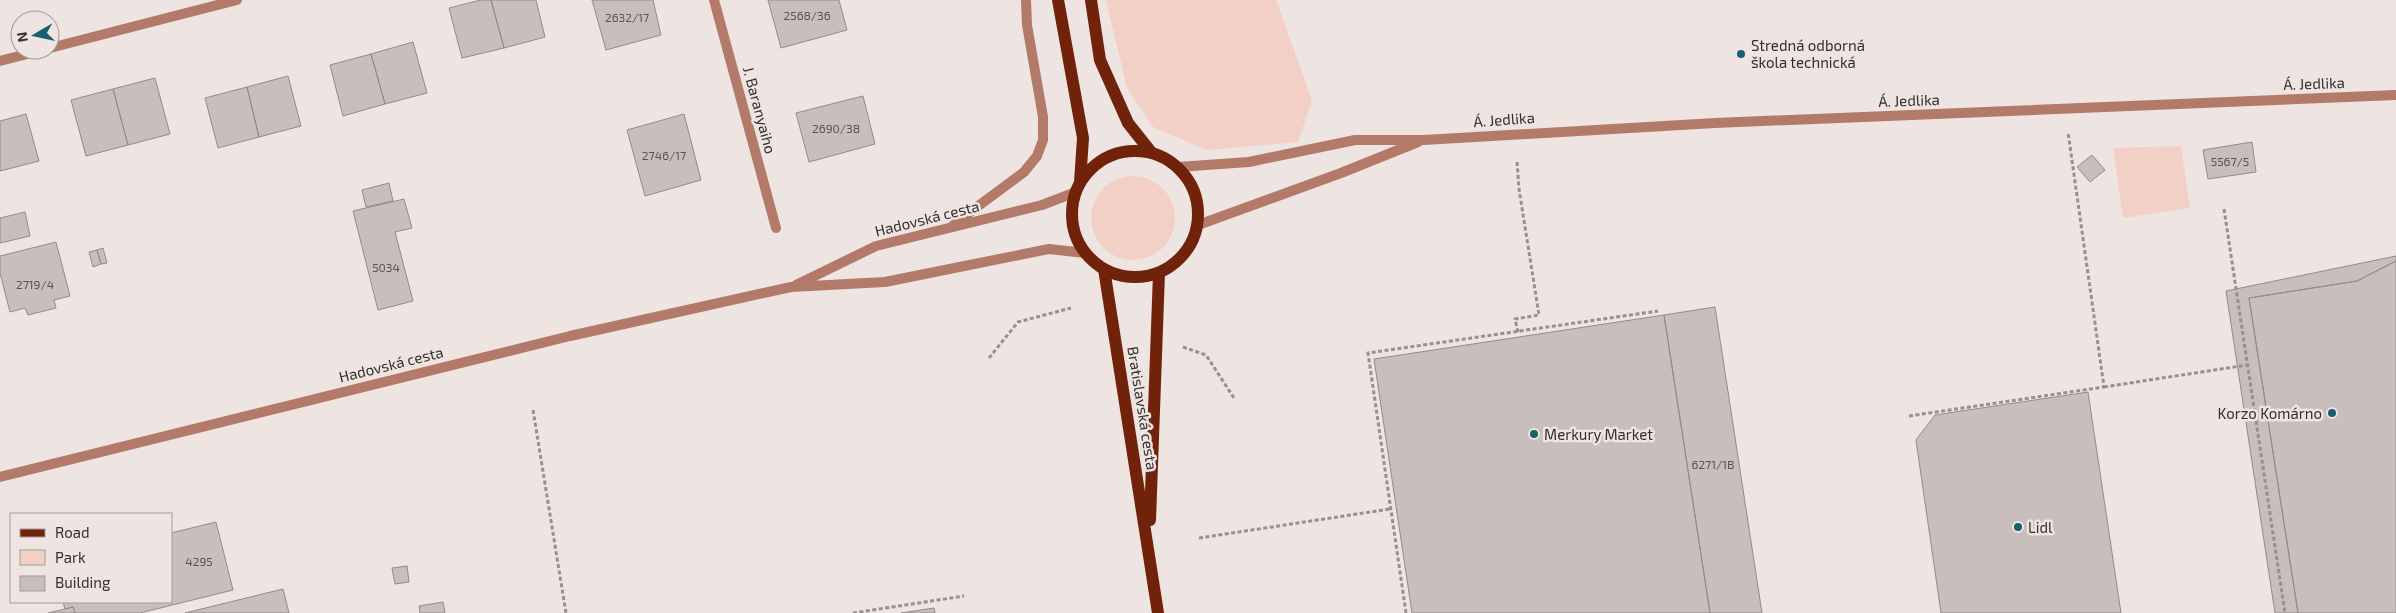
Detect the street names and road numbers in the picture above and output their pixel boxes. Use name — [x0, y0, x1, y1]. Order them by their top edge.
street label: J. Baranyaiho — [740, 64, 780, 156]
street label: Á. Jedlika — [2283, 73, 2345, 93]
street label: Á. Jedlika — [1878, 90, 1940, 110]
street label: Á. Jedlika — [1473, 108, 1535, 130]
street label: Hadovská cesta — [873, 196, 981, 240]
street label: Hadovská cesta — [337, 342, 445, 386]
street label: Bratislavská cesta — [1124, 345, 1162, 471]

